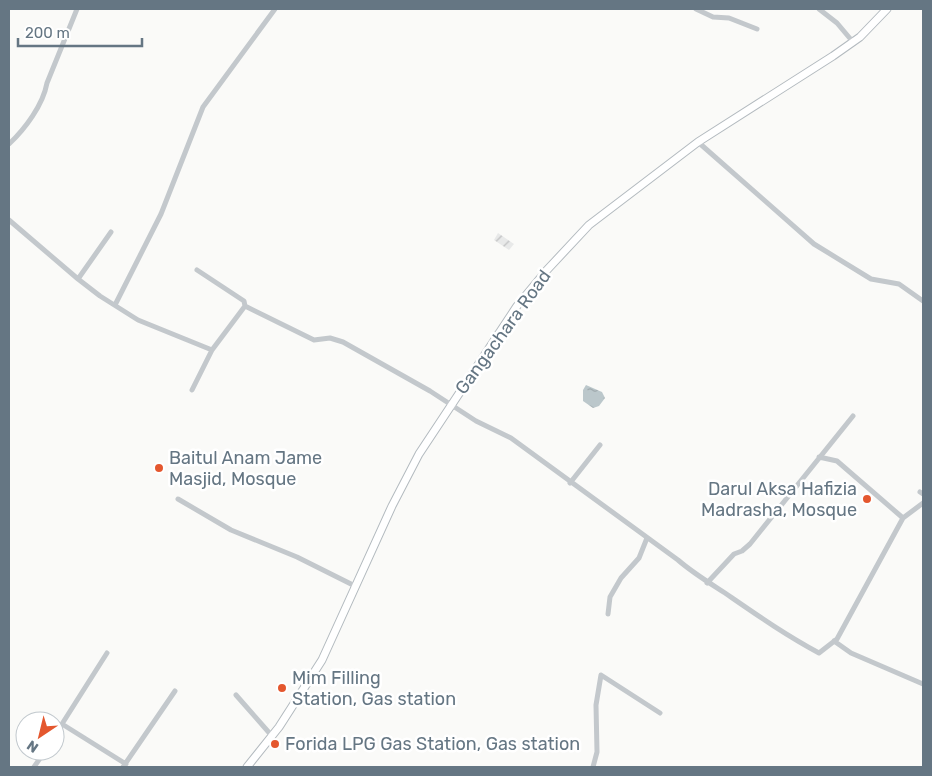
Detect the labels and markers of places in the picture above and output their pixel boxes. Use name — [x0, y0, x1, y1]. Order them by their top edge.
place label: Baitul Anam Jame Masjid, Mosque — [169, 447, 322, 490]
marker: Baitul Anam Jame Masjid, Mosque — [153, 462, 165, 474]
place label: Darul Aksa Hafizia Madrasha, Mosque — [701, 478, 857, 521]
marker: Darul Aksa Hafizia Madrasha, Mosque — [861, 493, 873, 505]
place label: Mim Filling Station, Gas station — [292, 667, 456, 710]
marker: Mim Filling Station, Gas station — [276, 682, 288, 694]
place label: Forida LPG Gas Station, Gas station — [285, 733, 580, 755]
marker: Forida LPG Gas Station, Gas station — [269, 738, 281, 750]

